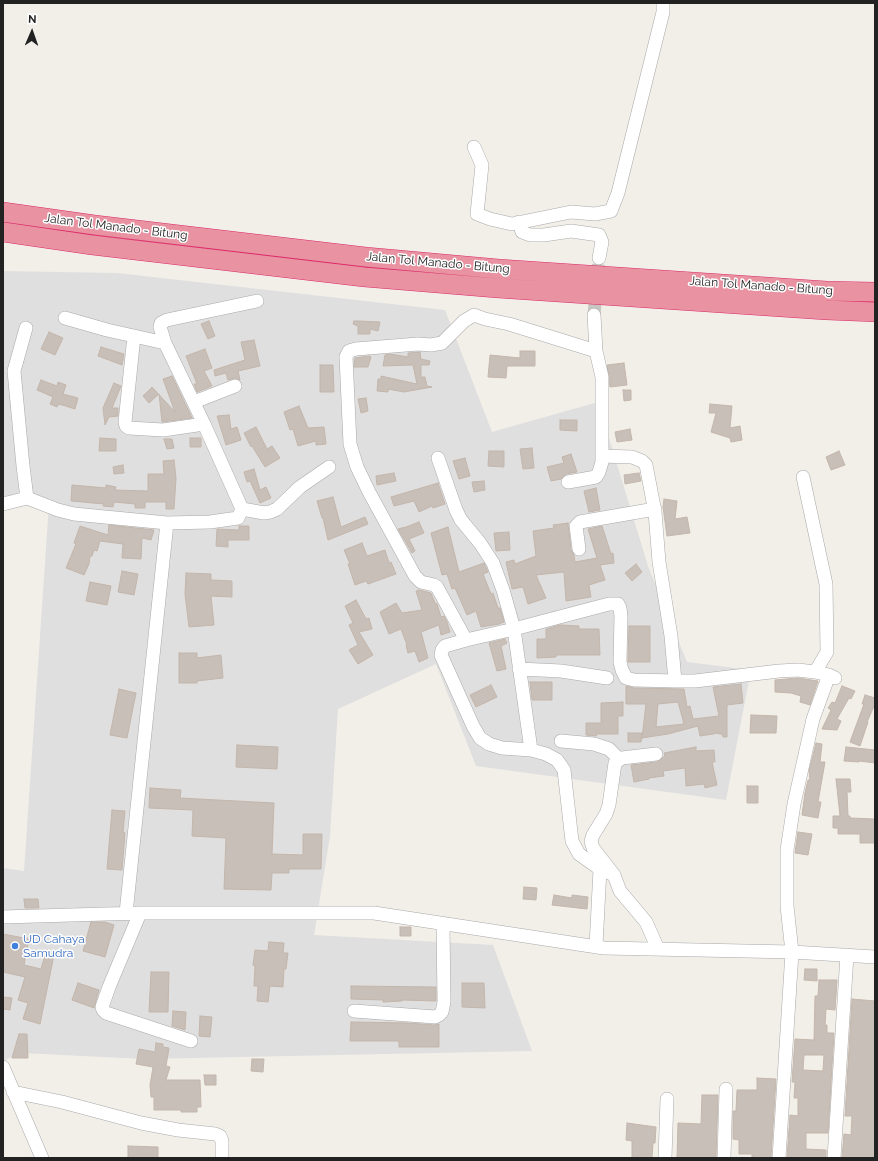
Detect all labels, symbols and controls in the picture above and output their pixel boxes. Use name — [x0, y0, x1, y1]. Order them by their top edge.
north arrow — [12, 12, 52, 52]
text: N — [28, 13, 37, 26]
street label: Jalan Tol Manado - Bitung — [44, 211, 188, 243]
street label: Jalan Tol Manado - Bitung — [366, 250, 510, 276]
street label: Jalan Tol Manado - Bitung — [689, 274, 833, 298]
place label: UD Cahaya Samudra — [23, 932, 85, 960]
marker: UD Cahaya Samudra — [10, 941, 20, 951]

